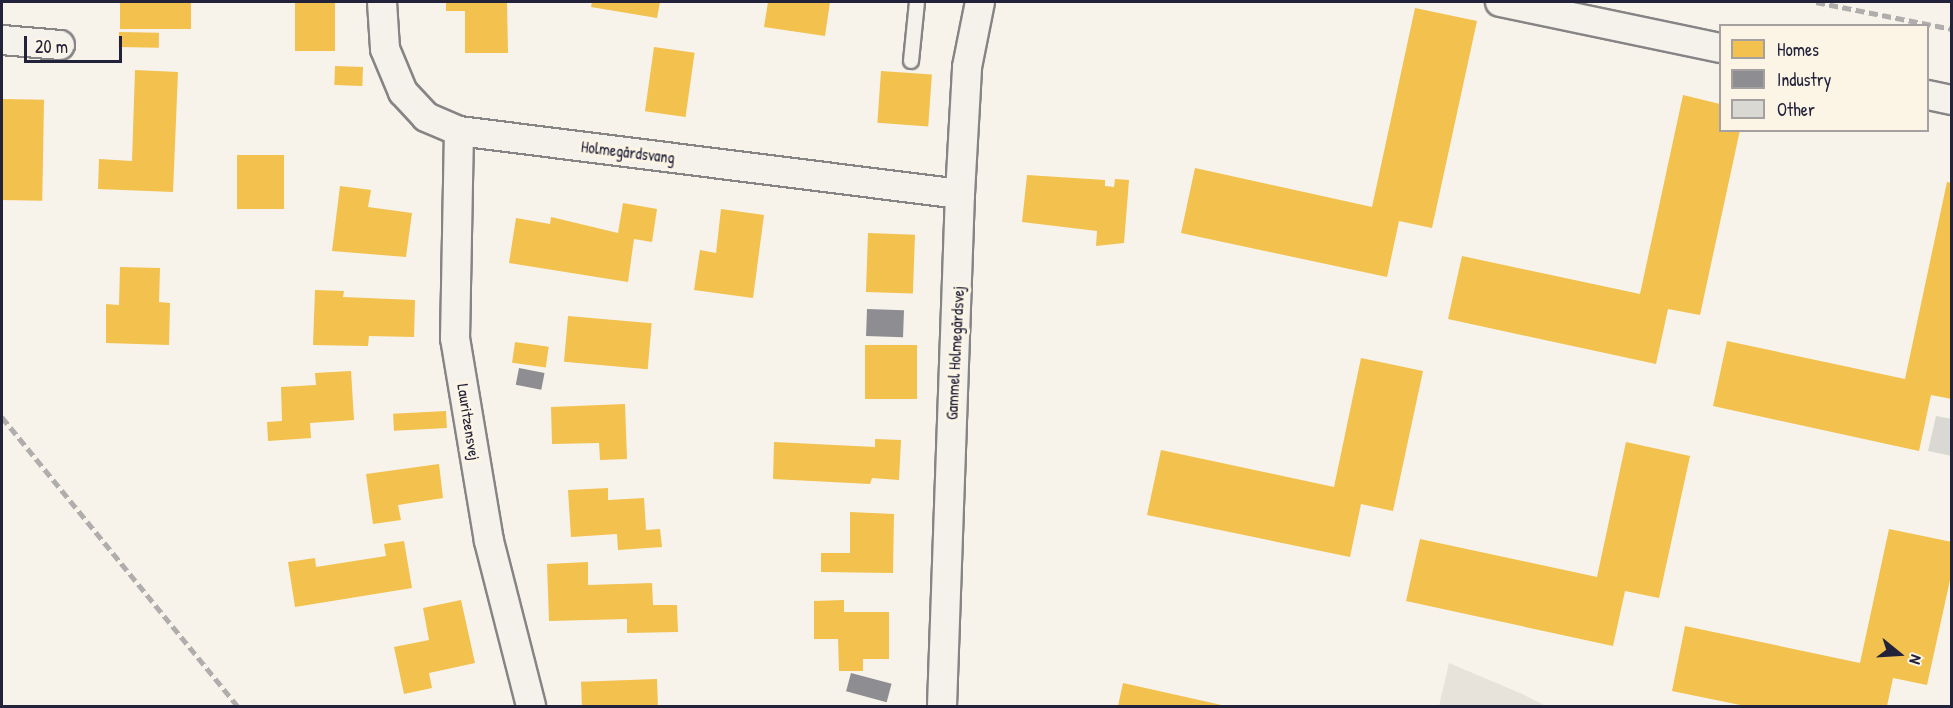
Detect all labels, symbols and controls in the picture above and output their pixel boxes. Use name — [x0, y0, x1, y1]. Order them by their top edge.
scale bar — [27, 24, 124, 62]
legend — [1719, 24, 1929, 132]
text: 20 m — [35, 34, 68, 59]
text: Homes — [1777, 37, 1819, 62]
text: Industry — [1777, 67, 1831, 92]
text: Other — [1777, 97, 1815, 122]
street label: Holmegårdsvang — [580, 137, 676, 167]
street label: Gammel Holmegårdsvej — [942, 286, 968, 420]
street label: Lauritzensvej — [453, 382, 485, 462]
north arrow — [1869, 624, 1929, 684]
text: N — [1904, 652, 1928, 667]

